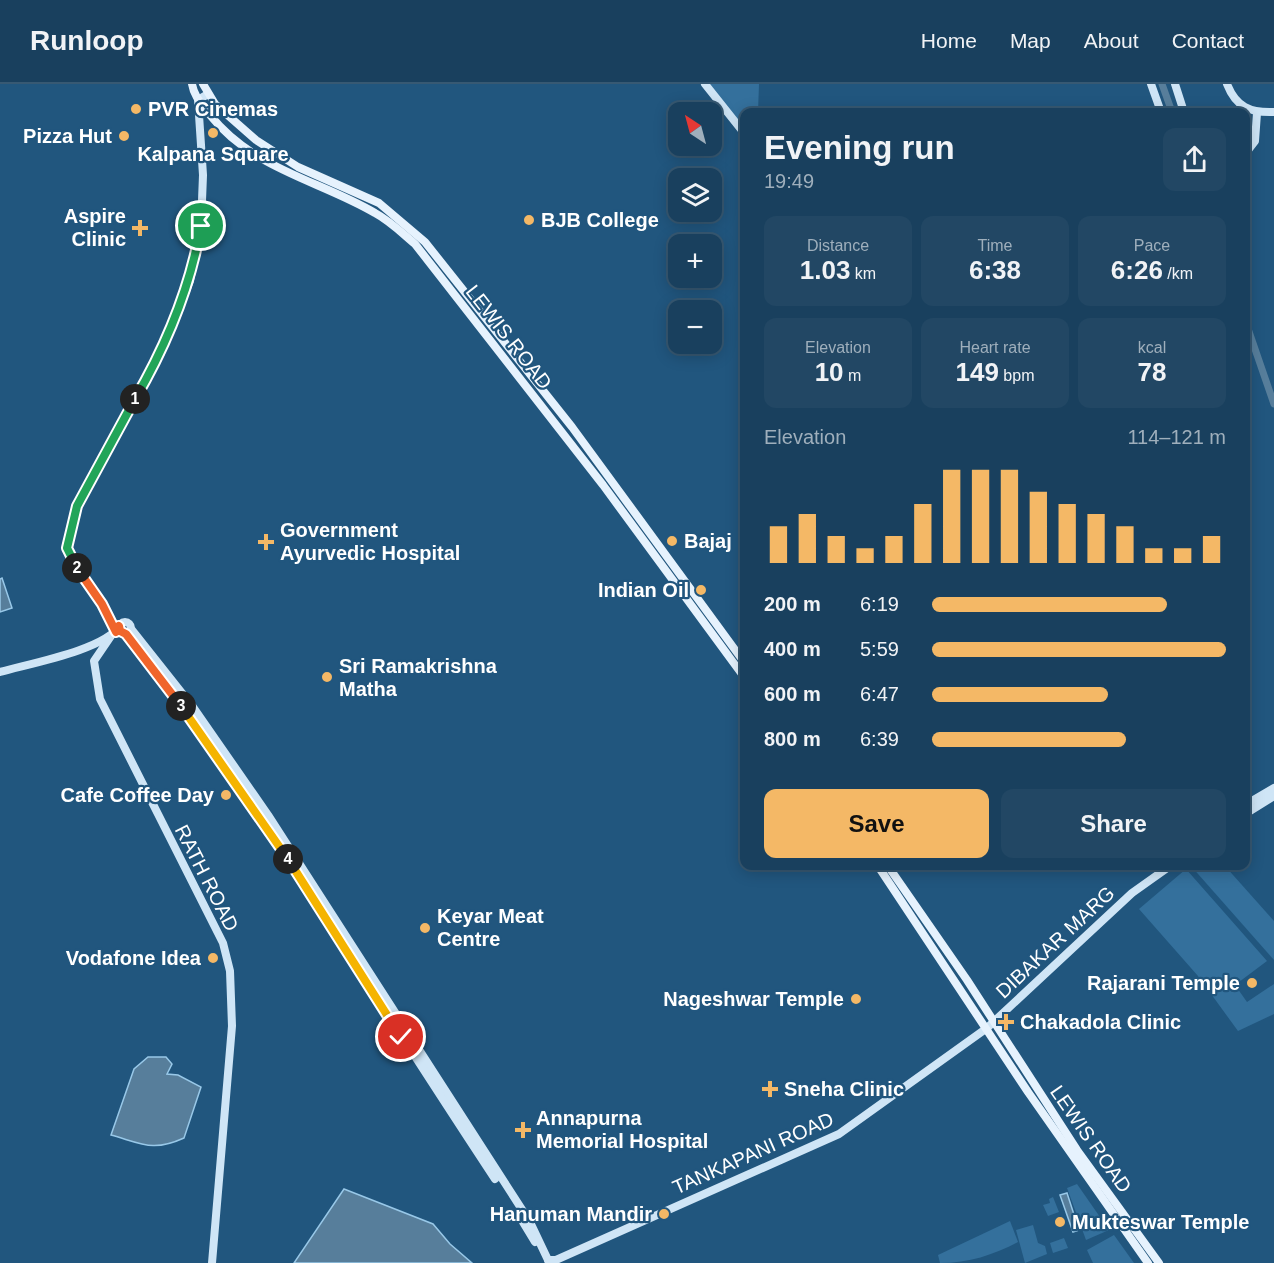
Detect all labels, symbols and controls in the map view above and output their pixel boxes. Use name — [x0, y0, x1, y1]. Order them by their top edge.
text: Runloop — [30, 25, 144, 56]
text: Home — [921, 29, 977, 52]
text: Map — [1010, 29, 1051, 52]
text: About — [1084, 29, 1139, 52]
text: Contact — [1172, 29, 1244, 52]
place label: PVR Cinemas — [148, 98, 278, 120]
marker: PVR Cinemas — [129, 102, 143, 116]
north arrow — [668, 102, 722, 156]
map controls — [668, 102, 722, 354]
place label: Pizza Hut — [23, 125, 112, 147]
marker: Kalpana Square — [206, 126, 220, 140]
button: share — [1163, 128, 1226, 191]
marker: Pizza Hut — [117, 129, 131, 143]
text: Evening run — [764, 129, 955, 166]
place label: Kalpana Square — [137, 143, 289, 165]
button: layers — [668, 168, 722, 222]
text: 19:49 — [764, 170, 814, 192]
pin — [175, 200, 226, 251]
place label: Aspire Clinic — [64, 205, 126, 250]
icon: arrive — [184, 209, 217, 242]
place label: BJB College — [541, 209, 659, 231]
marker: BJB College — [522, 213, 536, 227]
marker: Aspire Clinic — [131, 219, 149, 237]
button: + — [668, 234, 722, 288]
text: Distance — [807, 237, 869, 254]
text: Time — [978, 237, 1012, 254]
text: Pace — [1134, 237, 1170, 254]
text: 1.03 — [800, 255, 850, 285]
text: 6:38 — [969, 255, 1021, 285]
text: 6:26 — [1111, 255, 1163, 285]
text: km — [850, 265, 876, 282]
text: /km — [1163, 265, 1193, 282]
street label: LEWIS ROAD — [462, 281, 556, 393]
button: − — [668, 300, 722, 354]
text: Elevation — [805, 339, 871, 356]
text: Heart rate — [959, 339, 1031, 356]
text: kcal — [1138, 339, 1166, 356]
text: 10 — [815, 357, 844, 387]
text: 149 — [956, 357, 999, 387]
text: 78 — [1138, 357, 1166, 387]
text: m — [844, 367, 861, 384]
text: bpm — [999, 367, 1034, 384]
pin: 1 — [120, 384, 150, 414]
text: 1 — [131, 390, 139, 407]
text: Elevation — [764, 426, 846, 448]
text: 114–121 m — [1127, 426, 1226, 448]
place label: Government Ayurvedic Hospital — [280, 519, 460, 564]
place label: Bajaj — [684, 530, 732, 552]
marker: Government Ayurvedic Hospital — [257, 533, 275, 551]
marker: Bajaj — [665, 534, 679, 548]
pin: 2 — [62, 553, 92, 583]
text: 2 — [73, 559, 81, 576]
place label: Indian Oil — [598, 579, 689, 601]
marker: Indian Oil — [694, 583, 708, 597]
text: 200 m — [764, 593, 821, 615]
text: 6:19 — [860, 593, 899, 615]
text: 400 m — [764, 638, 821, 660]
text: 5:59 — [860, 638, 899, 660]
place label: Sri Ramakrishna Matha — [339, 655, 498, 700]
marker: Sri Ramakrishna Matha — [320, 670, 334, 684]
text: 600 m — [764, 683, 821, 705]
text: 6:47 — [860, 683, 899, 705]
pin: 3 — [166, 691, 196, 721]
text: 3 — [177, 697, 185, 714]
text: 800 m — [764, 728, 821, 750]
text: 6:39 — [860, 728, 899, 750]
place label: Cafe Coffee Day — [61, 784, 215, 806]
marker: Cafe Coffee Day — [219, 788, 233, 802]
button: Save — [764, 789, 989, 858]
button: Share — [1001, 789, 1226, 858]
street label: RATH ROAD — [171, 821, 243, 935]
pin: 4 — [273, 844, 303, 874]
text: 4 — [284, 850, 292, 867]
street label: DIBAKAR MARG — [991, 882, 1119, 1002]
place label: Keyar Meat Centre — [437, 905, 544, 950]
marker: Keyar Meat Centre — [418, 921, 432, 935]
place label: Vodafone Idea — [66, 947, 202, 969]
marker: Vodafone Idea — [206, 951, 220, 965]
place label: Rajarani Temple — [1087, 972, 1240, 994]
marker: Rajarani Temple — [1245, 976, 1259, 990]
place label: Nageshwar Temple — [663, 988, 844, 1010]
marker: Nageshwar Temple — [849, 992, 863, 1006]
pin — [375, 1011, 426, 1062]
place label: Chakadola Clinic — [1020, 1011, 1181, 1033]
marker: Chakadola Clinic — [997, 1013, 1015, 1031]
icon: check — [384, 1020, 417, 1053]
place label: Sneha Clinic — [784, 1078, 904, 1100]
marker: Sneha Clinic — [761, 1080, 779, 1098]
street label: LEWIS ROAD — [1046, 1081, 1136, 1197]
place label: Annapurna Memorial Hospital — [536, 1107, 708, 1152]
street label: TANKAPANI ROAD — [669, 1108, 837, 1198]
marker: Annapurna Memorial Hospital — [514, 1121, 532, 1139]
place label: Hanuman Mandir — [490, 1203, 652, 1225]
marker: Hanuman Mandir — [657, 1207, 671, 1221]
place label: Mukteswar Temple — [1072, 1211, 1249, 1233]
marker: Mukteswar Temple — [1053, 1215, 1067, 1229]

